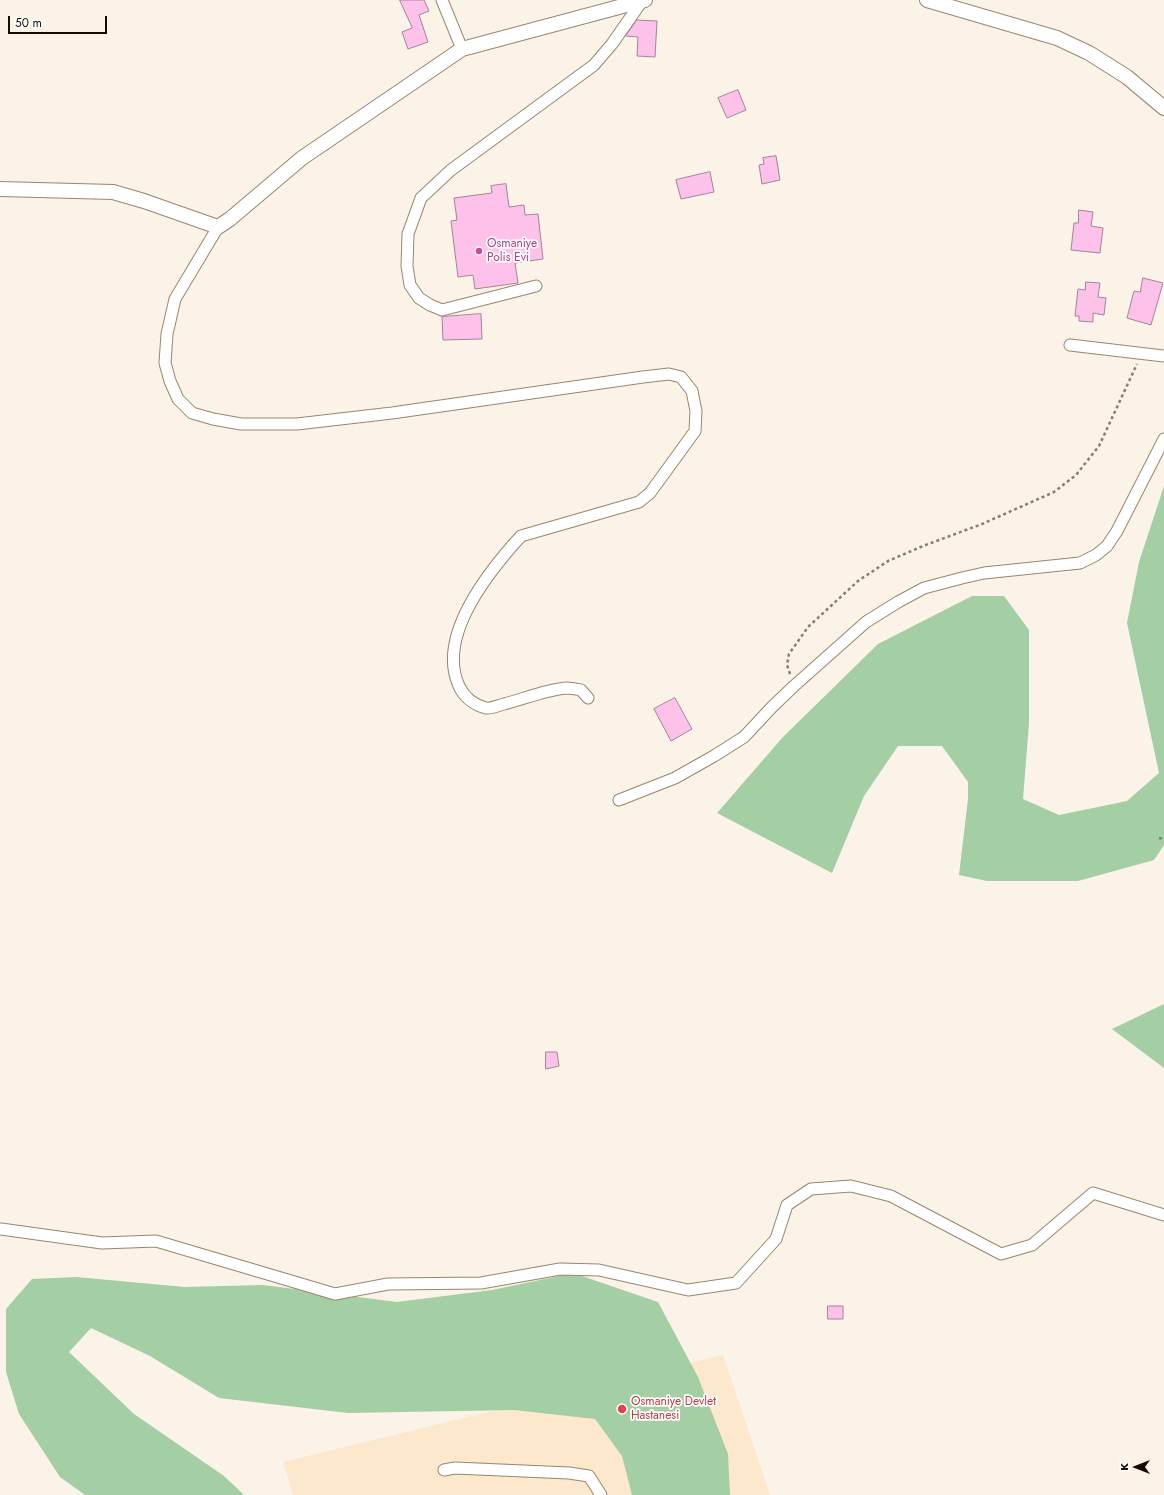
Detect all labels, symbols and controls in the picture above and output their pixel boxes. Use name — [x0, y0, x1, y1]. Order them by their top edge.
scale bar — [10, 8, 109, 34]
text: 50 m — [15, 14, 42, 32]
place label: Osmaniye Polis Evi — [487, 237, 537, 265]
marker: Osmaniye Polis Evi — [474, 246, 484, 256]
place label: Osmaniye Devlet Hastanesi — [631, 1395, 716, 1423]
marker: Osmaniye Devlet Hastanesi — [616, 1403, 628, 1415]
north arrow — [1116, 1447, 1156, 1487]
text: K — [1116, 1463, 1132, 1471]

